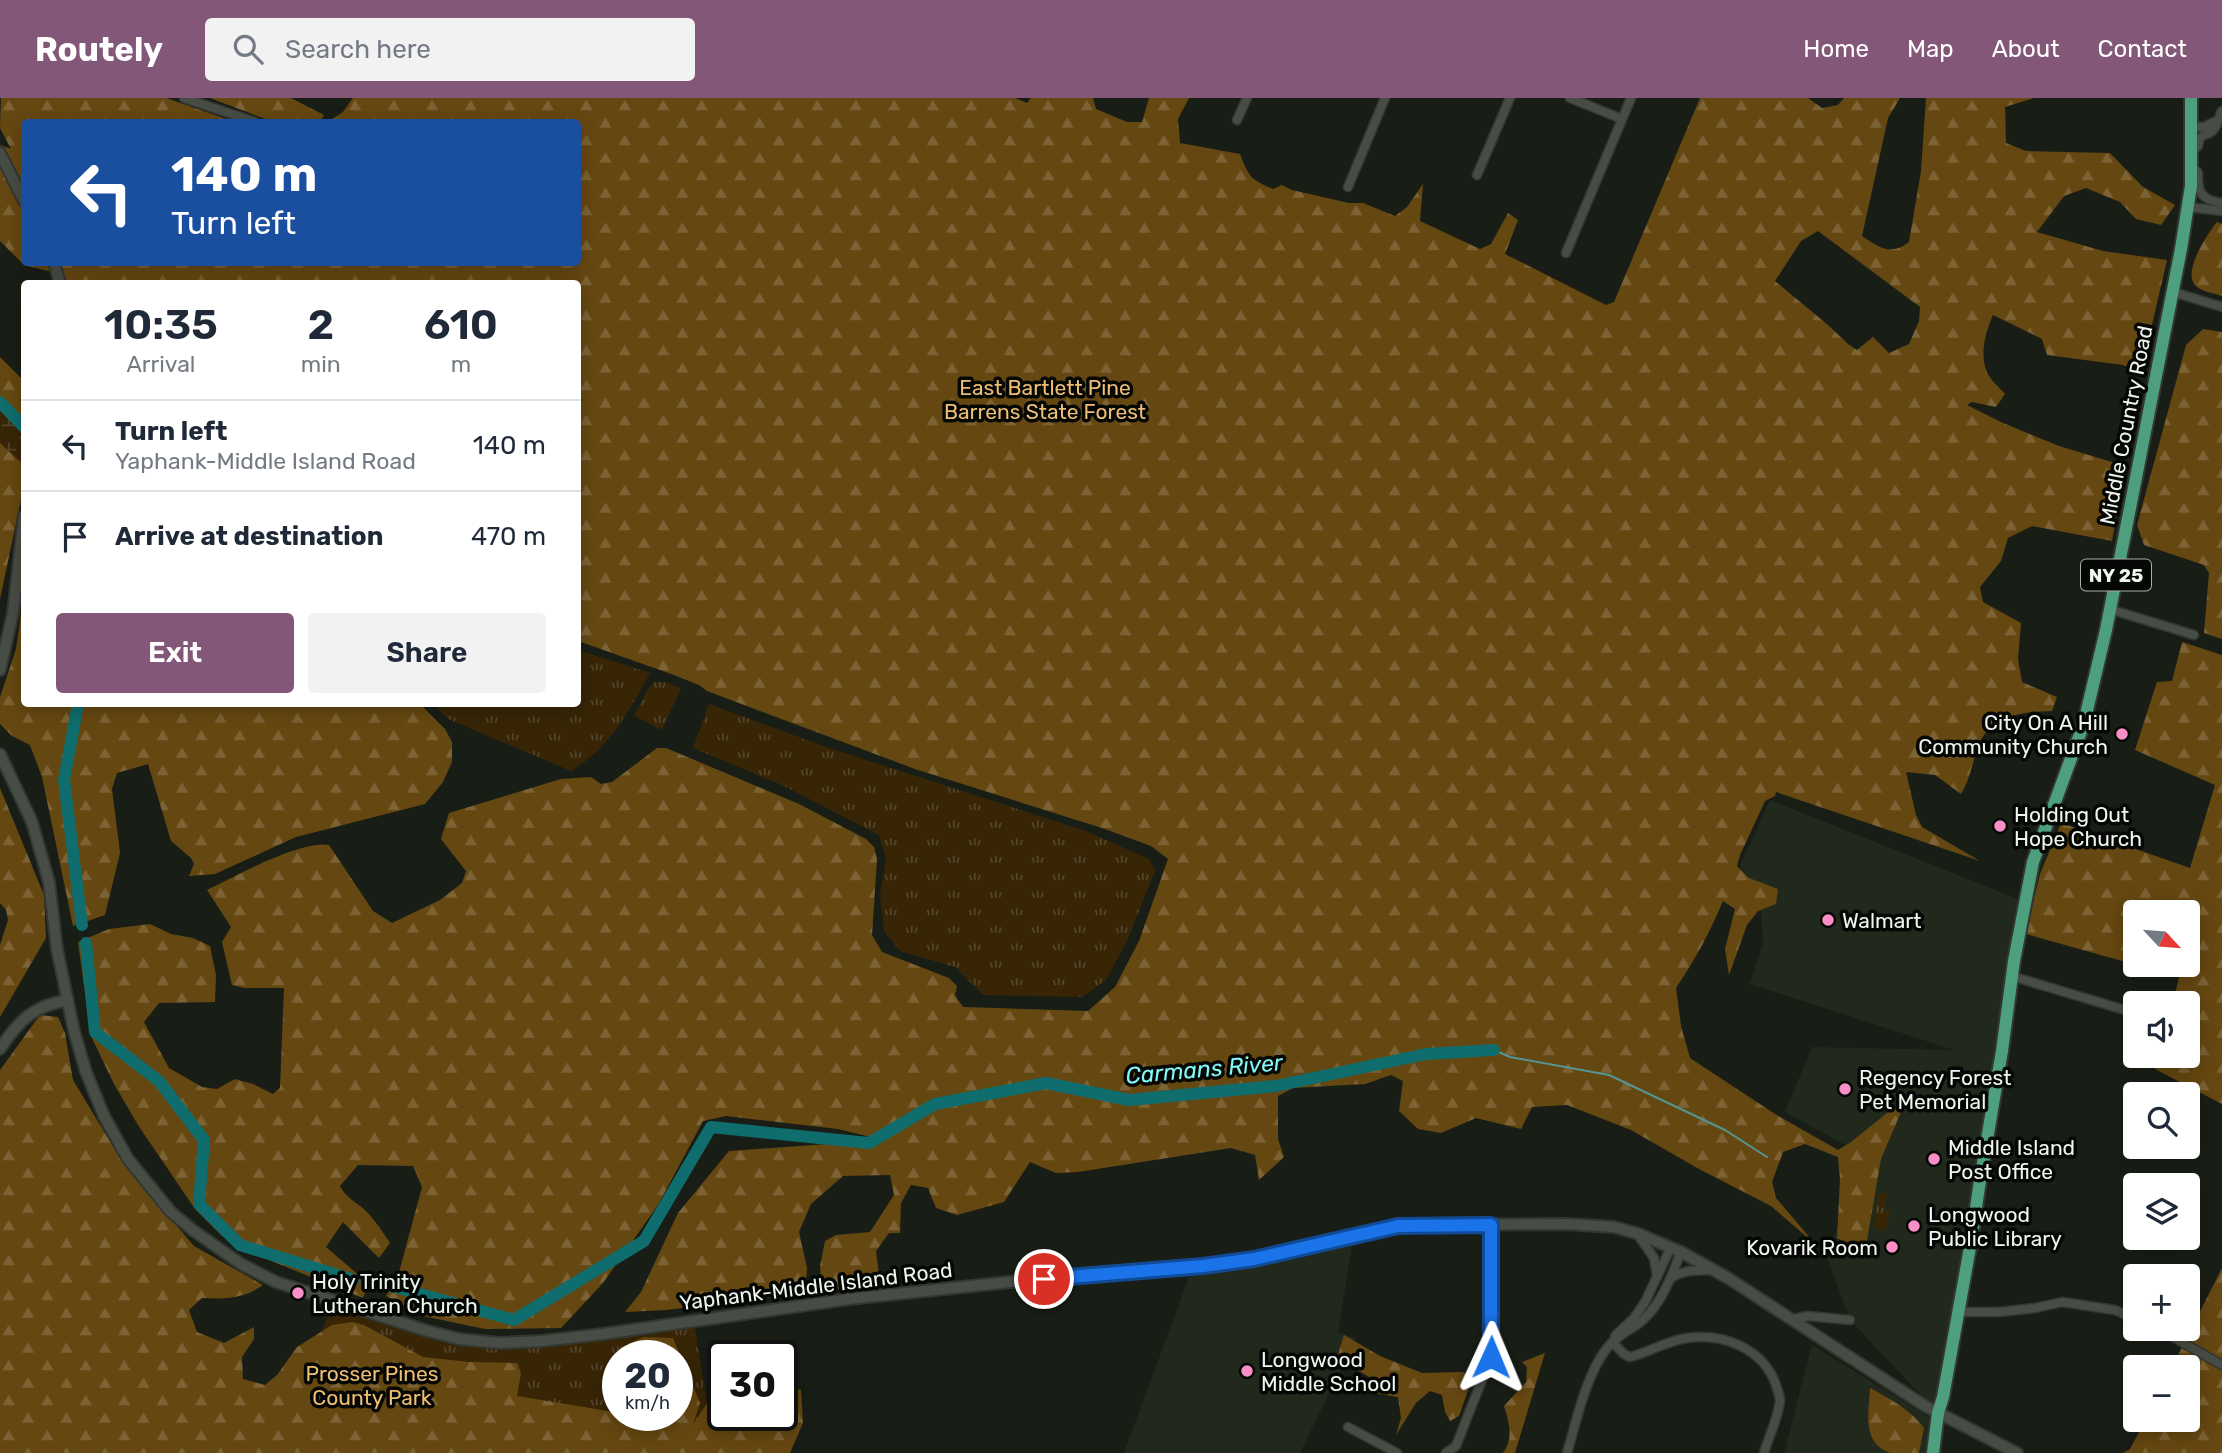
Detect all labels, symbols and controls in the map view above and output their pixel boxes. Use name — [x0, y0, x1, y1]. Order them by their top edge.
search box — [205, 18, 695, 81]
text: Routely — [35, 30, 163, 69]
icon: search — [229, 30, 267, 68]
text: Search here — [285, 34, 431, 65]
text: Home — [1803, 35, 1869, 63]
text: Map — [1907, 35, 1954, 63]
text: About — [1992, 35, 2060, 63]
text: Contact — [2098, 35, 2187, 63]
text: 140 m — [171, 145, 317, 203]
icon: left — [56, 147, 147, 238]
text: Turn left — [171, 204, 296, 242]
text: 10:35 — [104, 300, 218, 350]
text: 2 — [307, 300, 334, 350]
text: 610 — [424, 300, 498, 350]
street label: Middle Country Road — [2094, 323, 2158, 527]
text: Arrival — [126, 350, 195, 378]
text: min — [301, 350, 341, 378]
text: m — [451, 350, 471, 378]
park label: East Bartlett Pine Barrens State Forest — [944, 375, 1146, 424]
text: Turn left — [115, 416, 227, 447]
icon: left — [56, 427, 94, 465]
text: 140 m — [473, 430, 546, 461]
text: Yaphank-Middle Island Road — [115, 447, 416, 475]
icon: arrive — [56, 518, 94, 556]
text: Arrive at destination — [115, 521, 383, 552]
text: 470 m — [471, 521, 546, 552]
road number: NY 25 — [2081, 560, 2151, 590]
button: Exit — [56, 613, 294, 693]
button: Share — [308, 613, 546, 693]
place label: City On A Hill Community Church — [1918, 710, 2108, 759]
marker: City On A Hill Community Church — [2114, 726, 2130, 742]
place label: Holding Out Hope Church — [2014, 802, 2142, 851]
marker: Holding Out Hope Church — [1992, 818, 2008, 834]
north arrow — [2123, 900, 2200, 976]
map controls — [2123, 900, 2200, 1432]
place label: Walmart — [1842, 908, 1922, 933]
marker: Walmart — [1820, 912, 1836, 928]
button: sound — [2123, 991, 2200, 1068]
water label: Carmans River — [1124, 1048, 1285, 1090]
place label: Regency Forest Pet Memorial — [1859, 1065, 2011, 1114]
marker: Regency Forest Pet Memorial — [1837, 1081, 1853, 1097]
button: search — [2123, 1082, 2200, 1159]
place label: Middle Island Post Office — [1948, 1135, 2075, 1184]
marker: Middle Island Post Office — [1926, 1151, 1942, 1167]
button: layers — [2123, 1173, 2200, 1250]
place label: Longwood Public Library — [1928, 1202, 2062, 1251]
marker: Longwood Public Library — [1906, 1218, 1922, 1234]
place label: Kovarik Room — [1746, 1235, 1878, 1260]
marker: Kovarik Room — [1884, 1239, 1900, 1255]
pin — [1014, 1249, 1074, 1309]
street label: Yaphank-Middle Island Road — [678, 1257, 954, 1315]
icon: arrive — [1025, 1260, 1063, 1298]
button: + — [2123, 1264, 2200, 1341]
place label: Holy Trinity Lutheran Church — [312, 1269, 478, 1318]
marker: Holy Trinity Lutheran Church — [290, 1285, 306, 1301]
position arrow — [1454, 1320, 1528, 1394]
speed limit sign: 30 — [707, 1340, 798, 1431]
place label: Longwood Middle School — [1261, 1347, 1396, 1396]
text: 20 — [624, 1355, 671, 1397]
button: − — [2123, 1355, 2200, 1432]
park label: Prosser Pines County Park — [306, 1361, 438, 1410]
marker: Longwood Middle School — [1239, 1363, 1255, 1379]
text: km/h — [625, 1392, 670, 1414]

